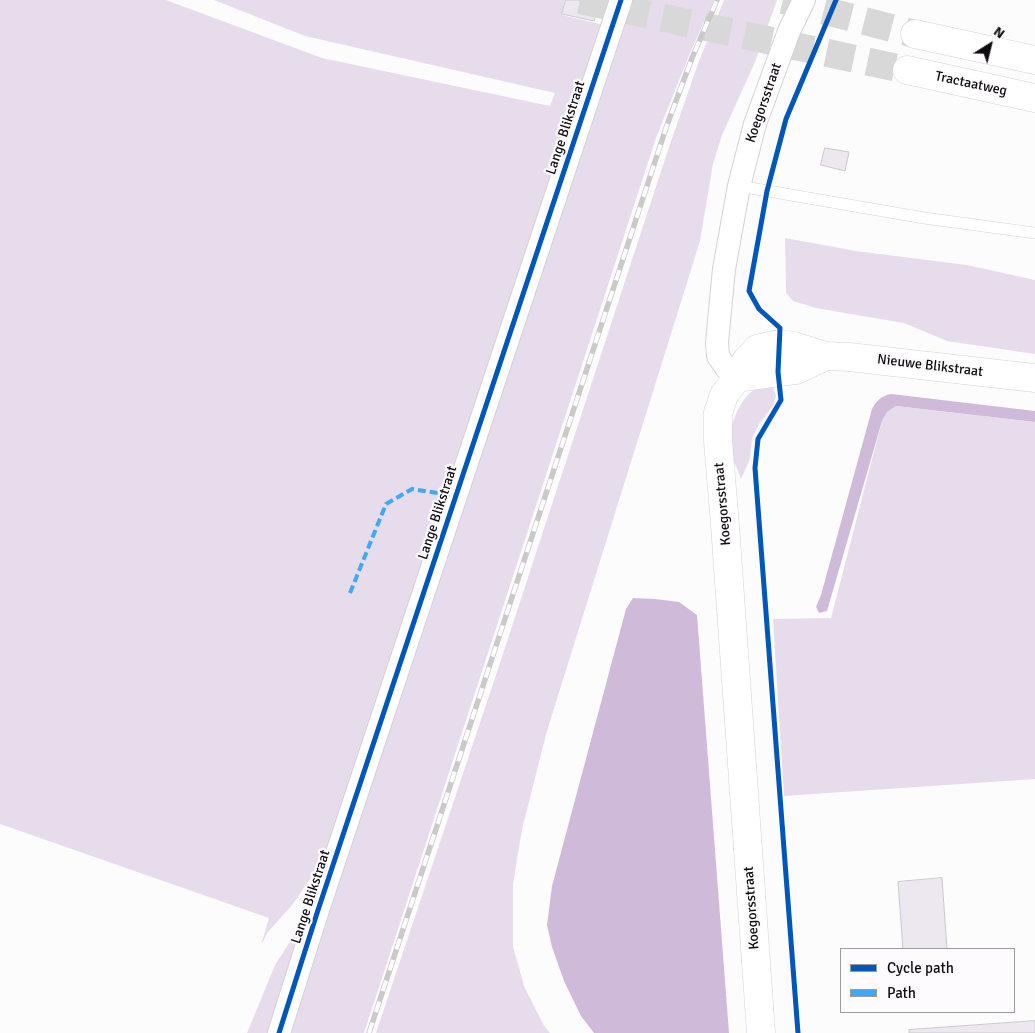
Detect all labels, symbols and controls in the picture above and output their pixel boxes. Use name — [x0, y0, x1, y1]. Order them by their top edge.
north arrow — [965, 20, 1015, 70]
text: N — [990, 23, 1008, 42]
street label: Koegorsstraat — [742, 61, 786, 145]
street label: Tractaatweg — [933, 68, 1009, 100]
street label: Lange Blikstraat — [543, 79, 589, 177]
street label: Nieuwe Blikstraat — [876, 351, 984, 381]
street label: Koegorsstraat — [711, 462, 735, 546]
street label: Lange Blikstraat — [415, 464, 461, 562]
street label: Lange Blikstraat — [288, 848, 334, 946]
street label: Koegorsstraat — [741, 866, 763, 950]
legend — [840, 948, 1015, 1013]
text: Cycle path — [887, 959, 954, 977]
text: Path — [887, 984, 916, 1002]

